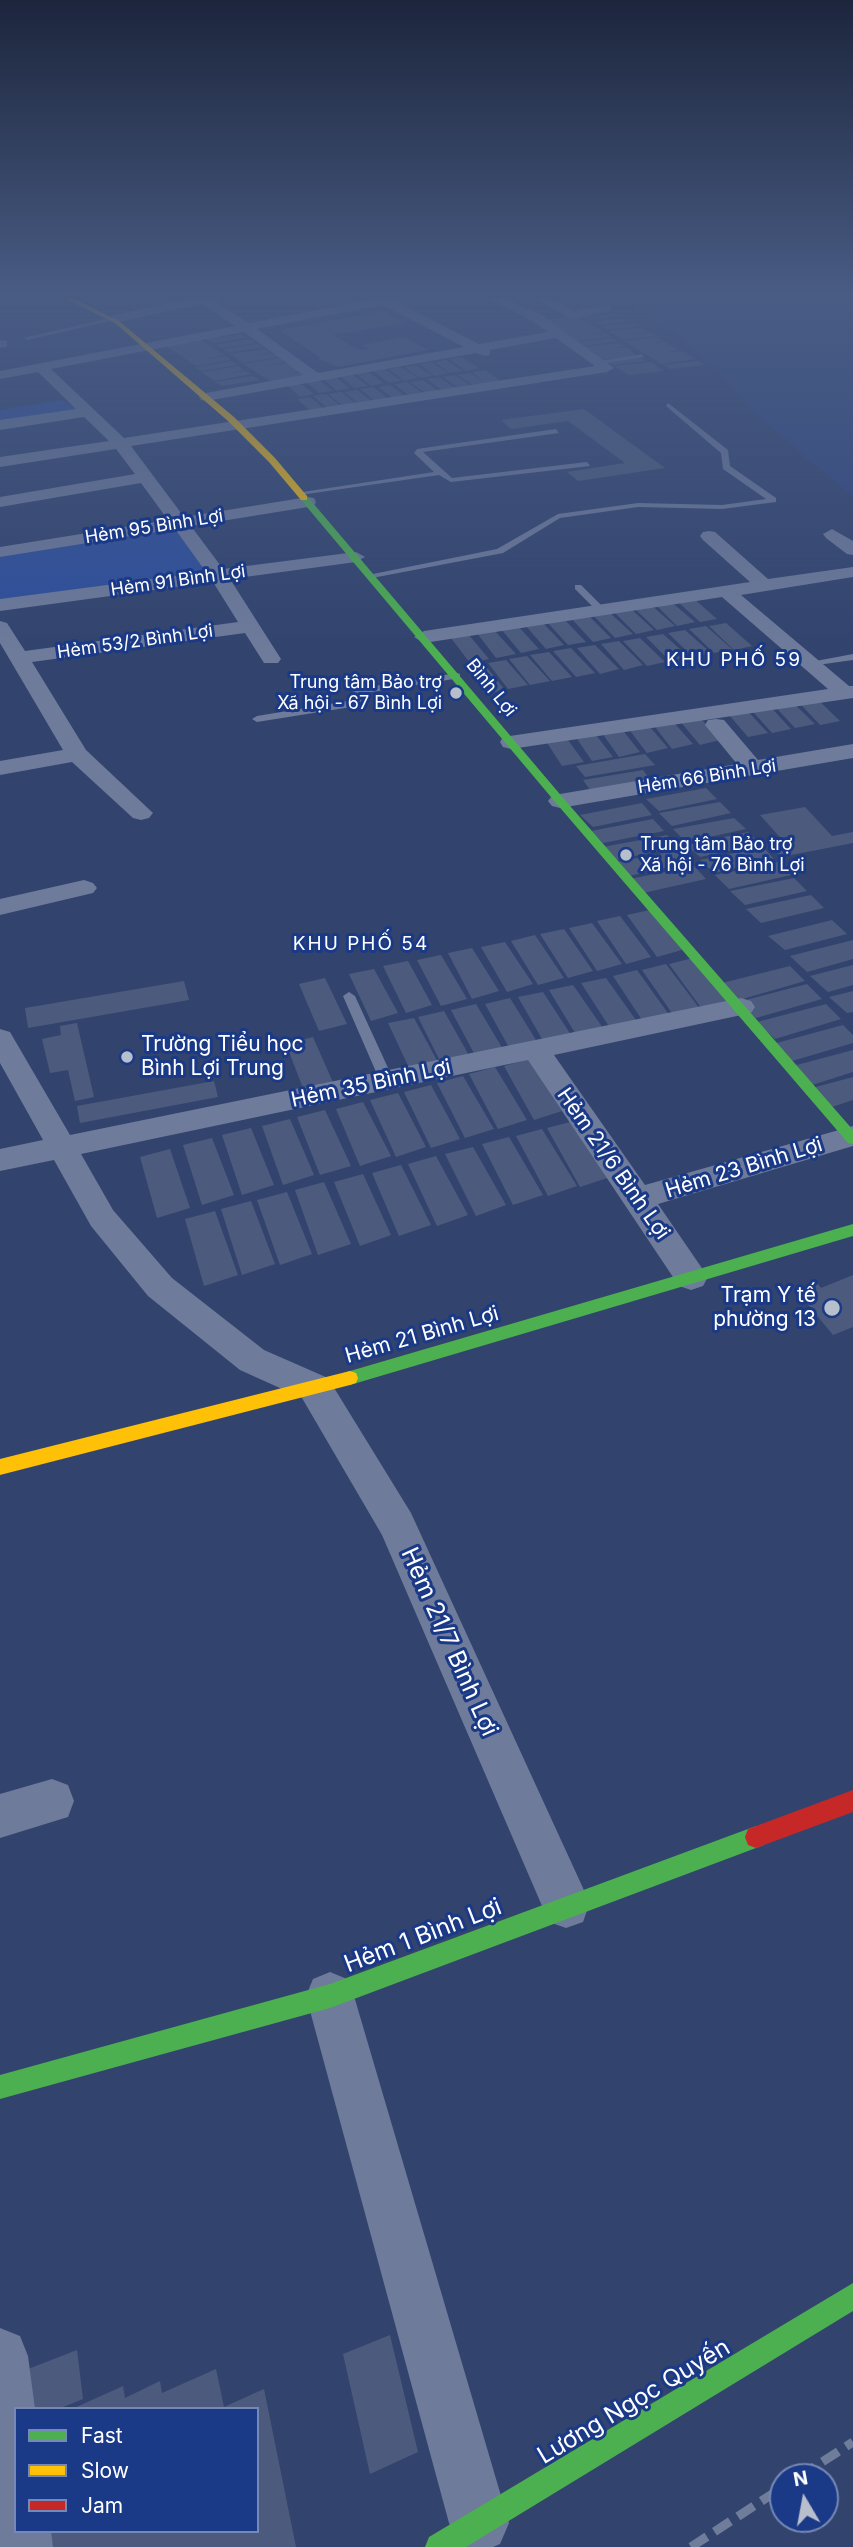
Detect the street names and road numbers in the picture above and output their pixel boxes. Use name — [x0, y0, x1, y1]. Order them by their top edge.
street label: Hẻm 95 Bình Lợi — [83, 505, 225, 549]
street label: Hẻm 91 Bình Lợi — [109, 561, 247, 601]
street label: Hẻm 53/2 Bình Lợi — [56, 620, 214, 664]
street label: Bình Lợi — [461, 655, 521, 721]
street label: Hẻm 66 Bình Lợi — [636, 755, 778, 799]
street label: Hẻm 35 Bình Lợi — [289, 1055, 453, 1113]
street label: Hẻm 21/6 Bình Lợi — [551, 1083, 675, 1245]
street label: Hẻm 23 Bình Lợi — [662, 1132, 826, 1204]
street label: Hẻm 21 Bình Lợi — [342, 1301, 502, 1369]
street label: Hẻm 21/7 Bình Lợi — [394, 1543, 504, 1741]
street label: Hẻm 1 Bình Lợi — [340, 1893, 506, 1979]
street label: Lương Ngọc Quyến — [533, 2333, 735, 2471]

